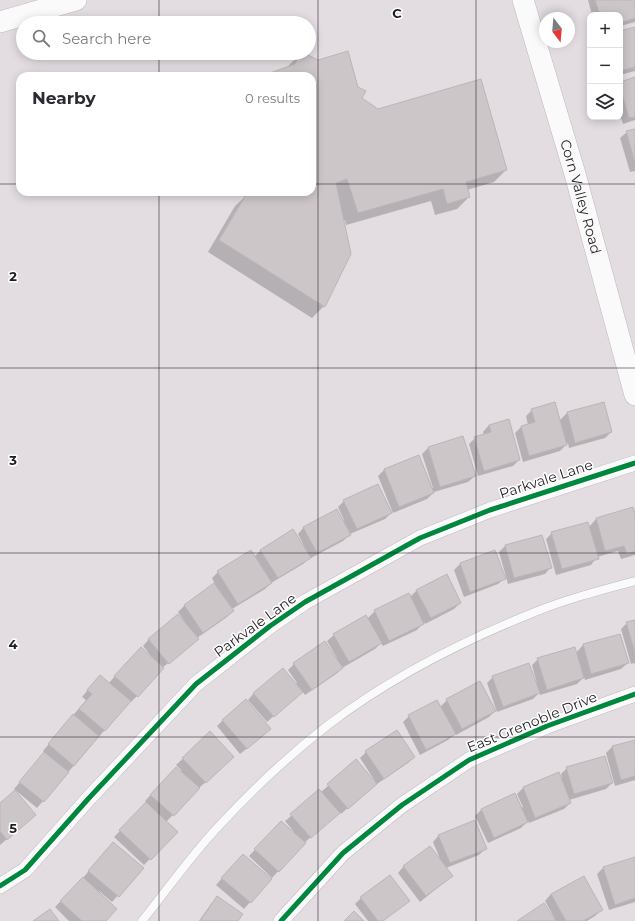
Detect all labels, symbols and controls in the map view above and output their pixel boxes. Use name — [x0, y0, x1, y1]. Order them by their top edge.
text: C — [392, 5, 402, 21]
north arrow — [539, 12, 575, 48]
map controls — [587, 12, 623, 120]
button: + — [587, 12, 623, 48]
search box — [16, 16, 316, 60]
icon: search — [30, 27, 52, 49]
text: Search here — [62, 29, 151, 48]
button: − — [587, 48, 623, 84]
button: layers — [587, 84, 623, 120]
text: Nearby — [32, 88, 96, 108]
text: 0 results — [245, 90, 300, 106]
street label: Corn Valley Road — [556, 137, 605, 256]
text: 2 — [9, 268, 17, 284]
text: 3 — [8, 452, 17, 468]
street label: Parkvale Lane — [497, 455, 595, 503]
street label: Parkvale Lane — [210, 589, 300, 661]
text: 4 — [9, 636, 18, 652]
street label: East Grenoble Drive — [464, 688, 600, 756]
text: 5 — [9, 820, 17, 836]

